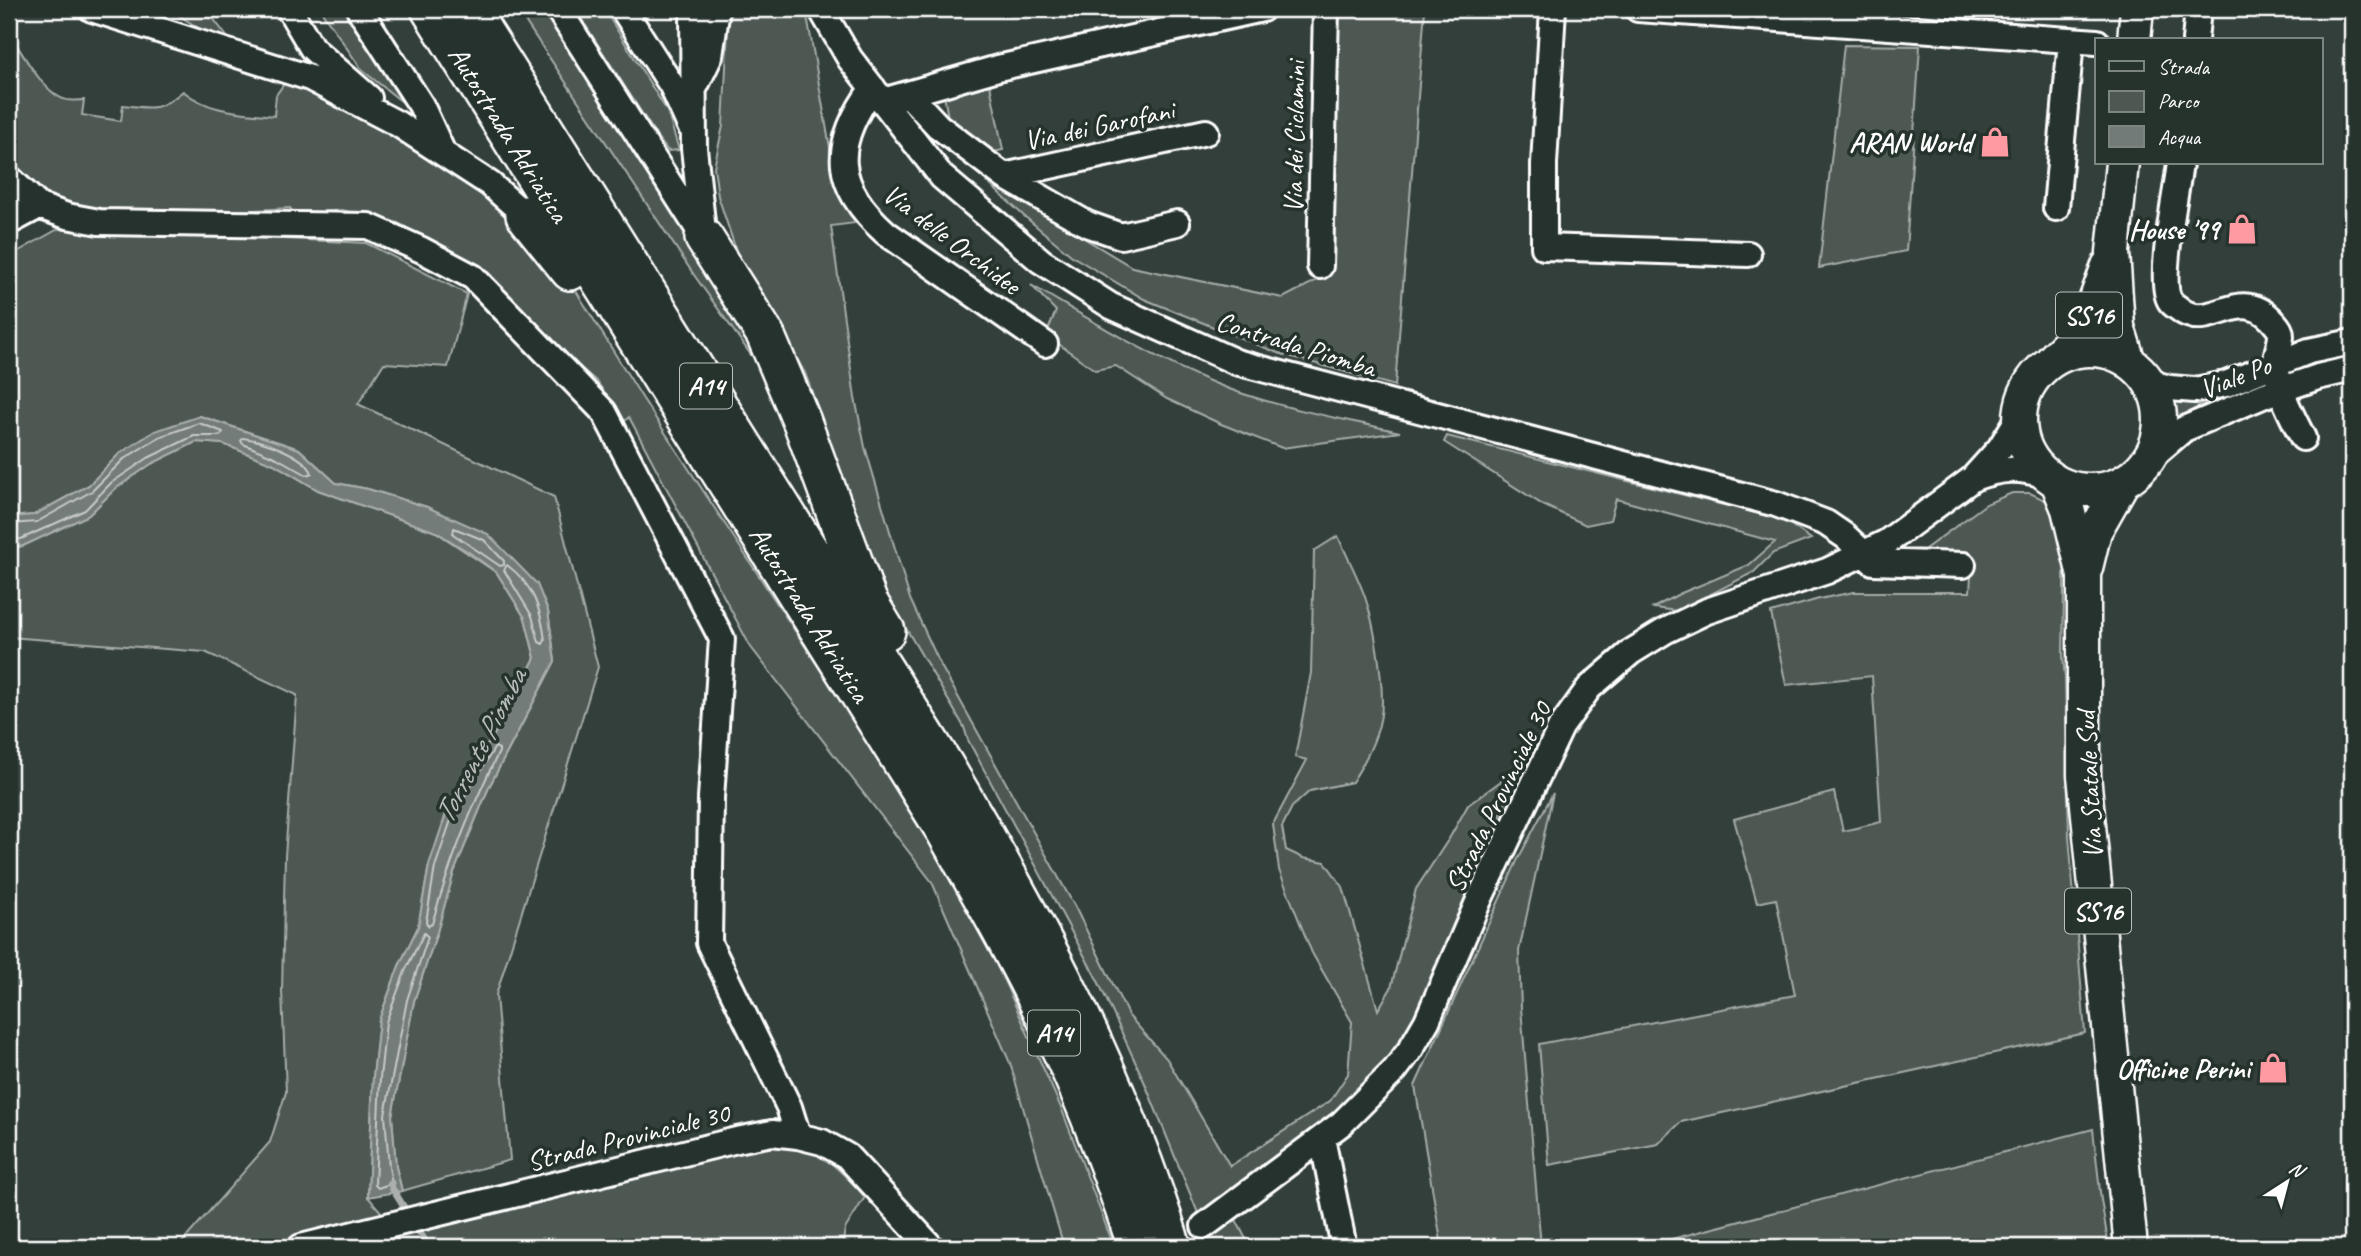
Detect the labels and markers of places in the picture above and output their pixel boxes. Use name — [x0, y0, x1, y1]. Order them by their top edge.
place label: ARAN World — [1849, 125, 1977, 160]
shop icon: ARAN World — [1978, 125, 2012, 159]
place label: House '99 — [2129, 212, 2223, 247]
shop icon: House '99 — [2225, 212, 2259, 246]
place label: Officine Perini — [2117, 1051, 2254, 1086]
shop icon: Officine Perini — [2256, 1051, 2290, 1085]

